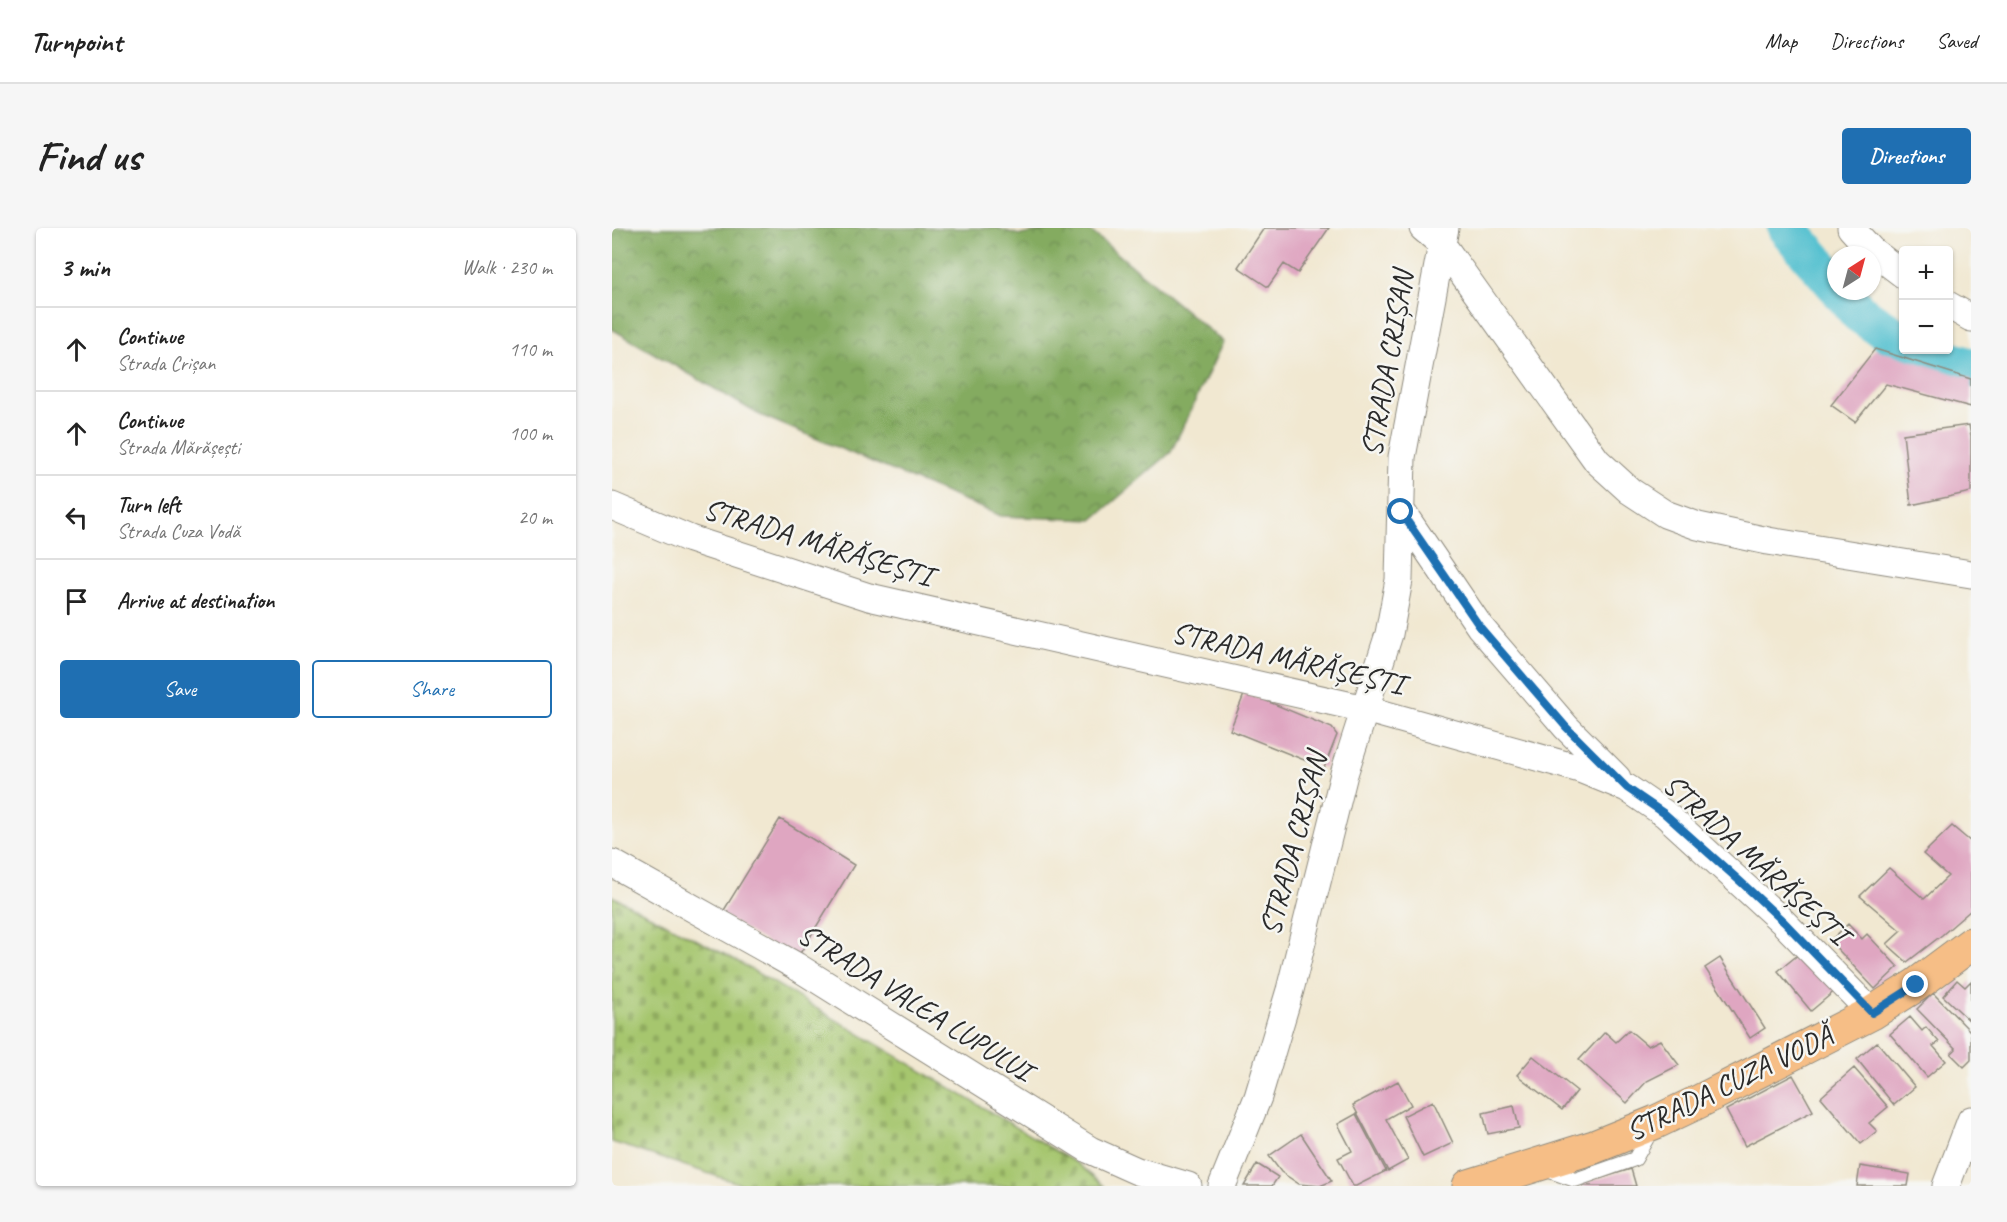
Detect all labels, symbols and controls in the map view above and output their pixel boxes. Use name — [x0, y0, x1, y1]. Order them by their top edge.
text: Turnpoint — [30, 24, 122, 59]
text: Map — [1765, 28, 1797, 54]
text: Directions — [1830, 28, 1903, 54]
text: Saved — [1936, 28, 1977, 54]
button: Directions — [1842, 128, 1971, 184]
text: Find us — [36, 130, 141, 183]
north arrow — [1827, 246, 1881, 300]
map controls — [1899, 246, 1953, 354]
button: + — [1899, 246, 1953, 300]
text: 3 min — [60, 251, 110, 284]
text: Walk · 230 m — [462, 255, 552, 280]
street label: STRADA CRIȘAN — [1352, 264, 1423, 459]
button: − — [1899, 300, 1953, 354]
text: Continue — [117, 323, 183, 351]
icon: ahead — [60, 333, 93, 366]
text: 110 m — [509, 337, 552, 362]
text: Strada Crișan — [117, 351, 215, 376]
text: Continue — [117, 407, 183, 435]
icon: ahead — [60, 417, 93, 450]
text: 100 m — [509, 421, 552, 446]
text: Strada Mărășești — [117, 435, 240, 460]
street label: STRADA MĂRĂȘEȘTI — [699, 489, 944, 597]
text: Turn left — [117, 491, 181, 519]
route start — [1387, 498, 1413, 524]
icon: left — [60, 501, 93, 534]
text: 20 m — [518, 505, 552, 530]
text: Strada Cuza Vodă — [117, 519, 240, 544]
icon: arrive — [60, 585, 93, 618]
text: Arrive at destination — [117, 587, 274, 615]
street label: STRADA MĂRĂȘEȘTI — [1168, 613, 1415, 705]
button: Save — [60, 660, 300, 718]
button: Share — [312, 660, 552, 718]
street label: STRADA CRIȘAN — [1250, 744, 1337, 939]
street label: STRADA MĂRĂȘEȘTI — [1655, 766, 1862, 957]
street label: STRADA VALEA LUPULUI — [791, 915, 1044, 1093]
route end — [1902, 971, 1928, 997]
street label: STRADA CUZA VODĂ — [1620, 1014, 1843, 1149]

